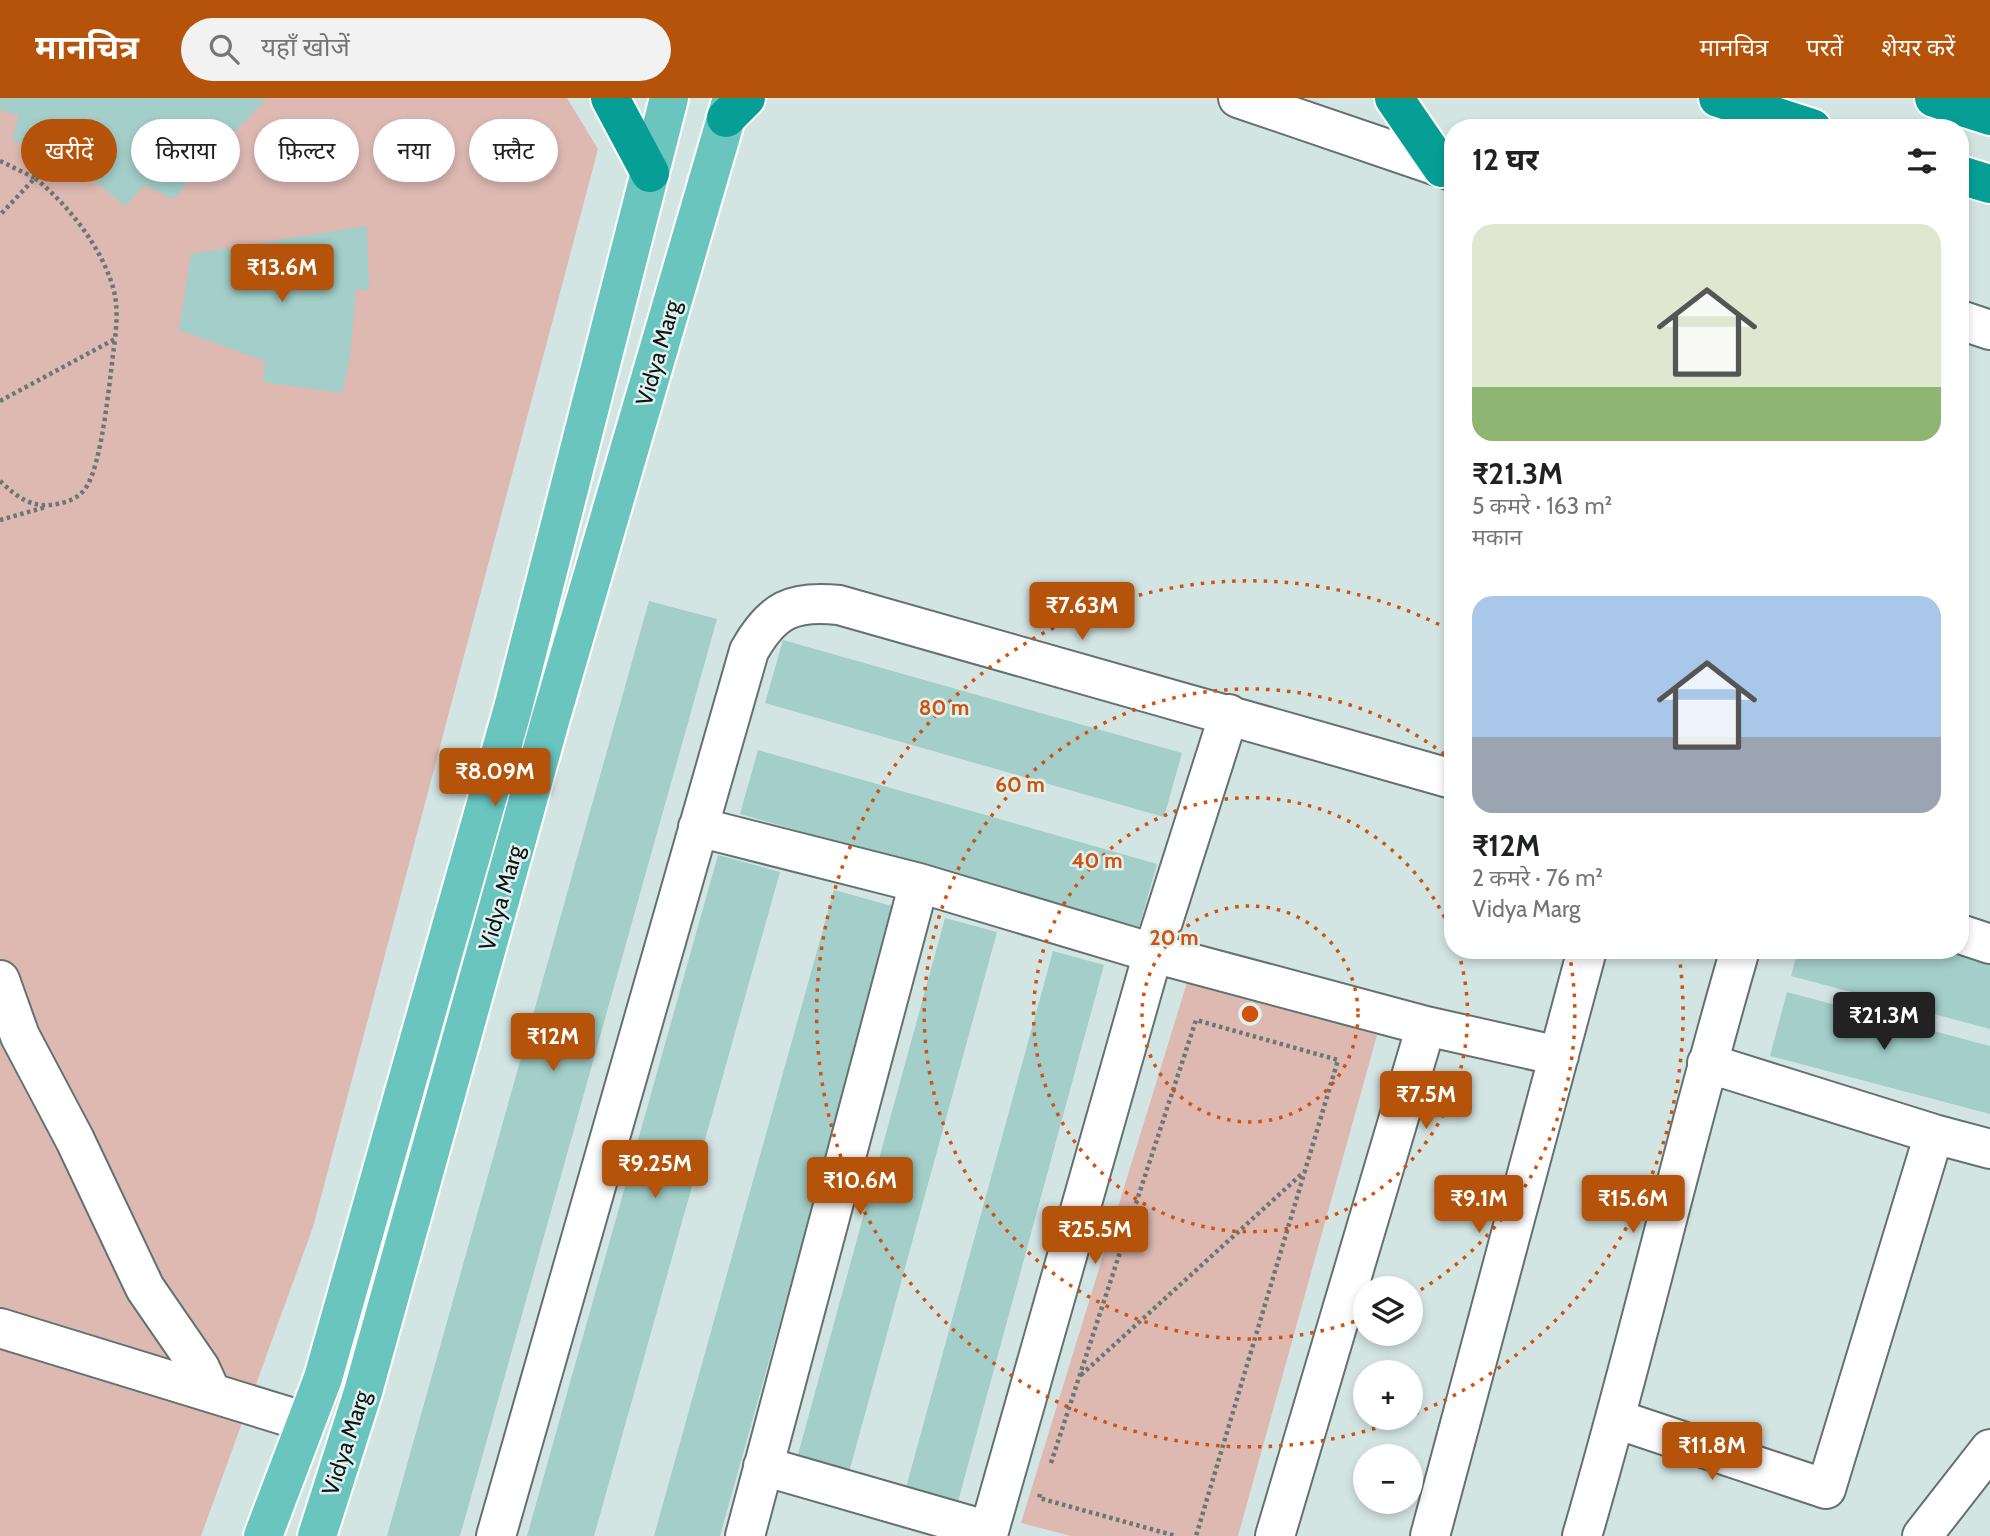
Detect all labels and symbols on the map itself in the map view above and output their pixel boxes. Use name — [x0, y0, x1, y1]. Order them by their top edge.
pin: ₹13.6M — [225, 244, 339, 304]
street label: Vidya Marg — [630, 296, 687, 409]
pin: ₹7.63M — [1025, 582, 1139, 642]
text: 80 m — [919, 695, 969, 720]
pin: ₹8.09M — [438, 748, 552, 808]
text: 60 m — [995, 772, 1045, 797]
street label: Vidya Marg — [473, 841, 530, 954]
text: 40 m — [1072, 848, 1122, 873]
text: 20 m — [1150, 925, 1198, 950]
pin: ₹21.3M — [1827, 992, 1941, 1052]
centre of rings — [1238, 1002, 1262, 1026]
pin: ₹12M — [512, 1014, 594, 1073]
pin: ₹7.5M — [1377, 1072, 1475, 1131]
pin: ₹9.25M — [598, 1140, 712, 1200]
pin: ₹10.6M — [803, 1158, 917, 1217]
pin: ₹9.1M — [1430, 1176, 1528, 1235]
pin: ₹15.6M — [1576, 1176, 1690, 1235]
pin: ₹25.5M — [1038, 1206, 1152, 1266]
street label: Vidya Marg — [316, 1387, 376, 1499]
pin: ₹11.8M — [1655, 1422, 1769, 1482]

